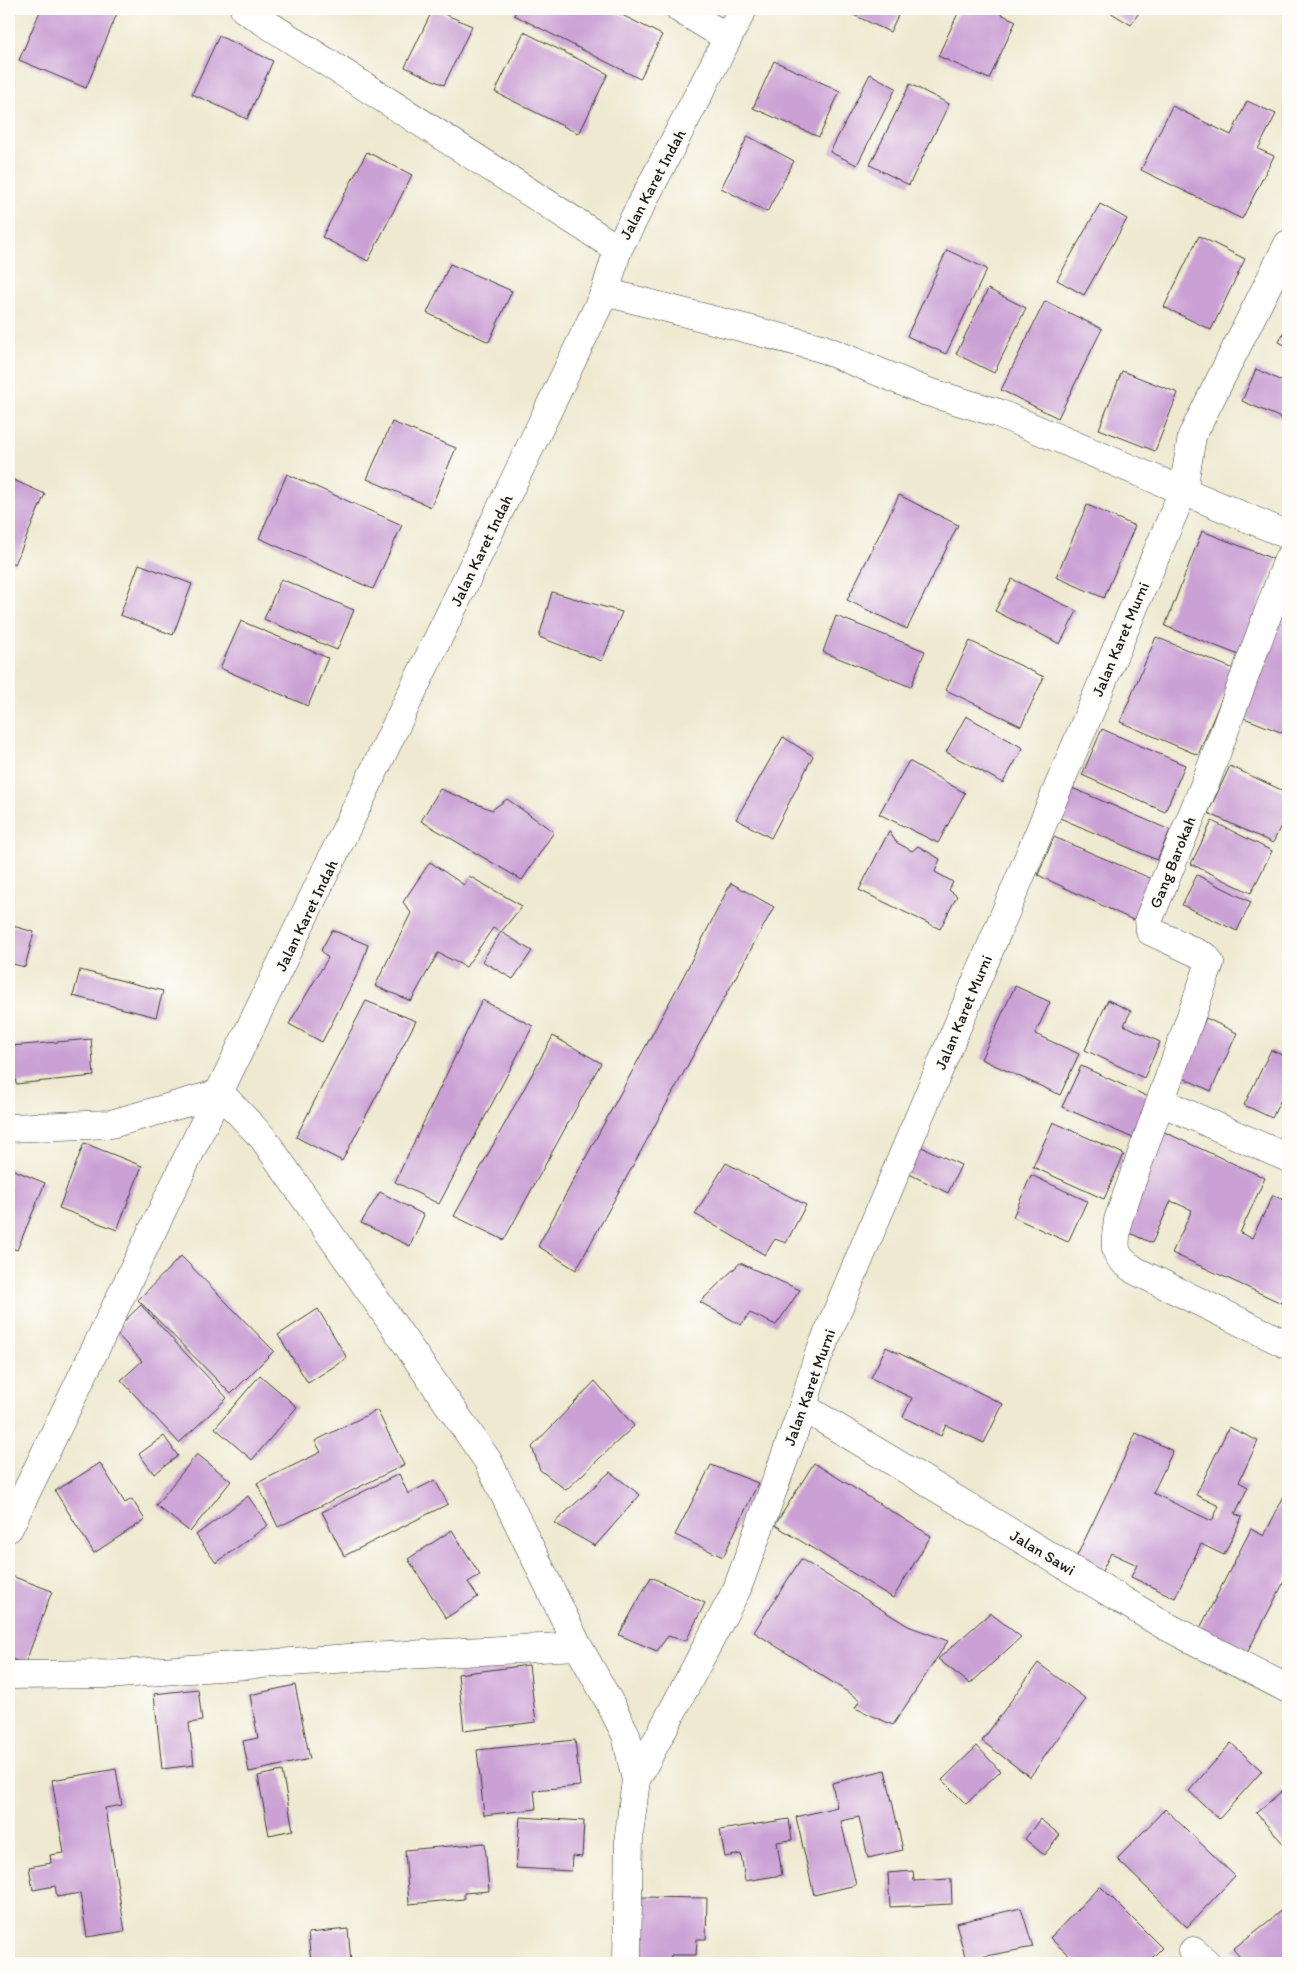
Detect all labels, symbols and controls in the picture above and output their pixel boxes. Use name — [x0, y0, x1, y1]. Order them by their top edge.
street label: Jalan Karet Indah — [615, 126, 690, 243]
street label: Jalan Karet Indah — [446, 491, 517, 609]
street label: Jalan Karet Murni — [1088, 579, 1153, 699]
street label: Gang Barokah — [1145, 813, 1200, 911]
street label: Jalan Karet Indah — [271, 856, 342, 974]
street label: Jalan Karet Murni — [931, 952, 996, 1072]
street label: Jalan Karet Murni — [780, 1326, 839, 1448]
street label: Jalan Sawi — [1007, 1526, 1079, 1579]

